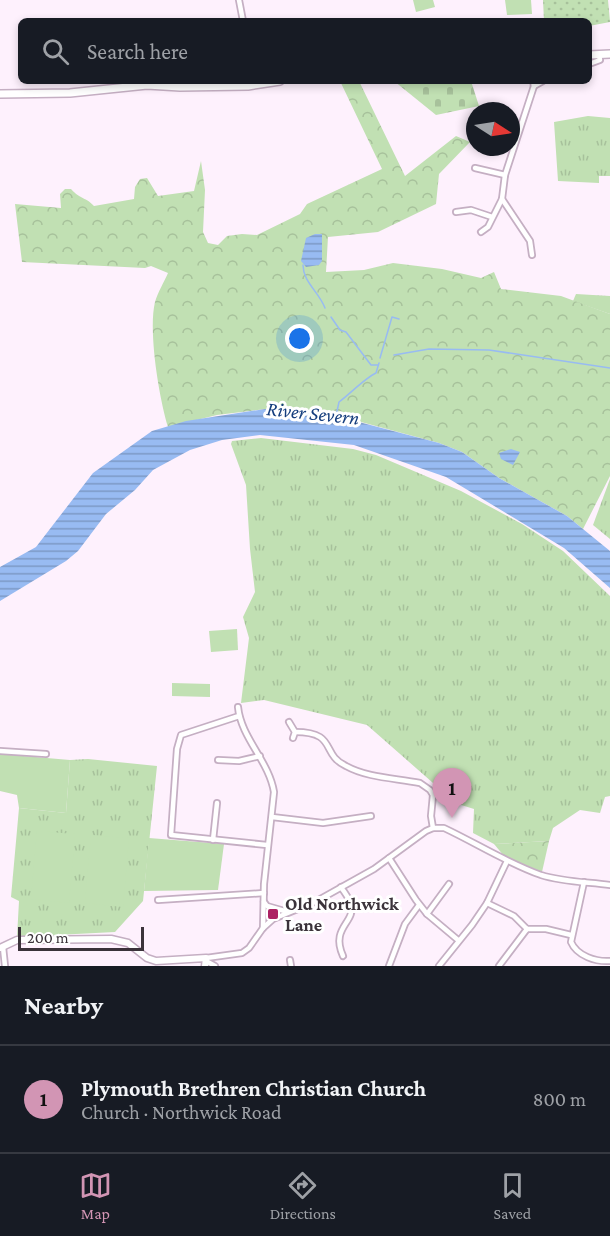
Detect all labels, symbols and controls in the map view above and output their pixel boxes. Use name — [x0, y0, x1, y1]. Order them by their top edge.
search box — [18, 18, 592, 84]
icon: search — [39, 35, 72, 68]
text: Search here — [87, 39, 188, 64]
north arrow — [466, 102, 520, 156]
your location — [285, 324, 314, 353]
water label: River Severn — [266, 397, 360, 429]
pin: 1 — [432, 768, 472, 818]
place label: Old Northwick Lane — [285, 894, 399, 935]
marker: Old Northwick Lane — [266, 907, 280, 921]
scale bar — [18, 924, 144, 952]
text: 200 m — [27, 929, 69, 946]
text: Nearby — [24, 991, 103, 1020]
text: Plymouth Brethren Christian Church — [81, 1076, 426, 1101]
text: 1 — [40, 1088, 47, 1110]
text: 800 m — [533, 1088, 586, 1110]
text: Church · Northwick Road — [81, 1101, 282, 1123]
tab: Map — [79, 1169, 112, 1222]
tab: Directions — [270, 1169, 336, 1222]
tab: Saved — [494, 1169, 531, 1222]

